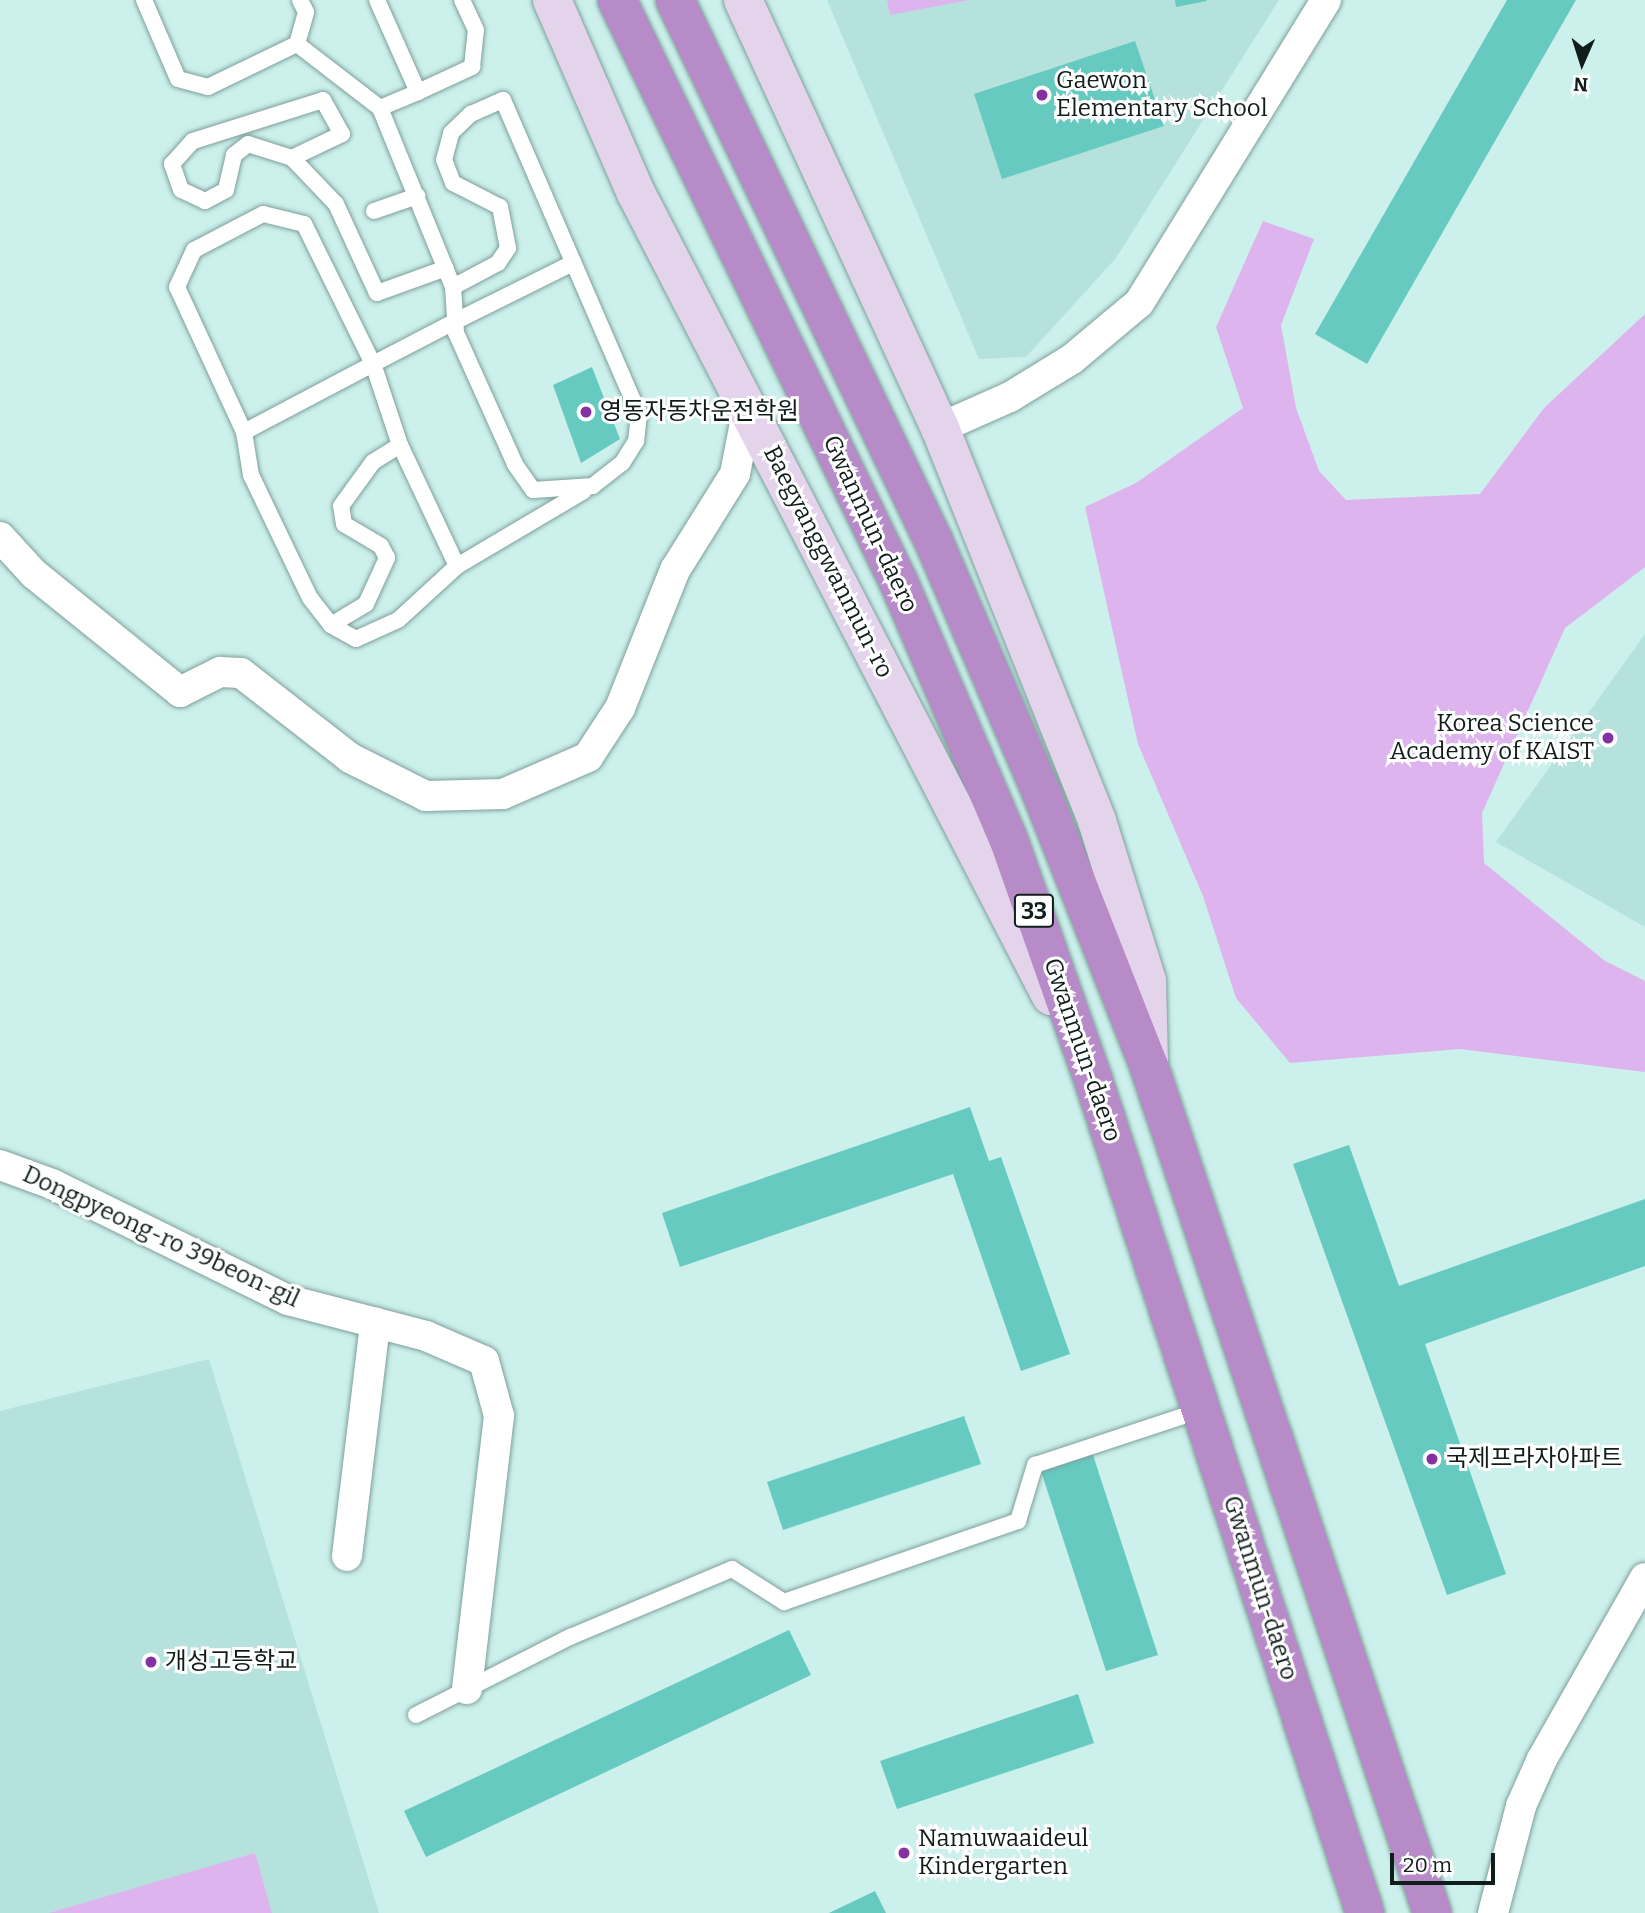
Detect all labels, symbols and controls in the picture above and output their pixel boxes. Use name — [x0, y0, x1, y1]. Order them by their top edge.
north arrow — [1547, 28, 1617, 98]
place label: Gaewon Elementary School — [1056, 67, 1268, 123]
text: N — [1573, 73, 1589, 96]
marker: Gaewon Elementary School — [1034, 87, 1050, 103]
place label: 영동자동차운전학원 — [600, 398, 799, 426]
marker: 영동자동차운전학원 — [578, 404, 594, 420]
street label: Gwanmun-daero — [816, 431, 924, 617]
street label: Baegyanggwanmun-ro — [757, 441, 899, 683]
place label: Korea Science Academy of KAIST — [1390, 710, 1594, 766]
marker: Korea Science Academy of KAIST — [1600, 730, 1616, 746]
road number: 33 — [1013, 891, 1055, 930]
street label: Gwanmun-daero — [1037, 955, 1127, 1145]
street label: Dongpyeong-ro 39beon-gil — [18, 1160, 304, 1314]
place label: 국제프라자아파트 — [1446, 1445, 1623, 1473]
marker: 국제프라자아파트 — [1424, 1451, 1440, 1467]
street label: Gwanmun-daero — [1217, 1492, 1303, 1684]
place label: 개성고등학교 — [165, 1648, 297, 1676]
marker: 개성고등학교 — [143, 1654, 159, 1670]
place label: Namuwaaideul Kindergarten — [918, 1825, 1088, 1881]
scale bar — [1393, 1840, 1498, 1884]
marker: Namuwaaideul Kindergarten — [896, 1845, 912, 1861]
text: 20 m — [1403, 1852, 1452, 1878]

